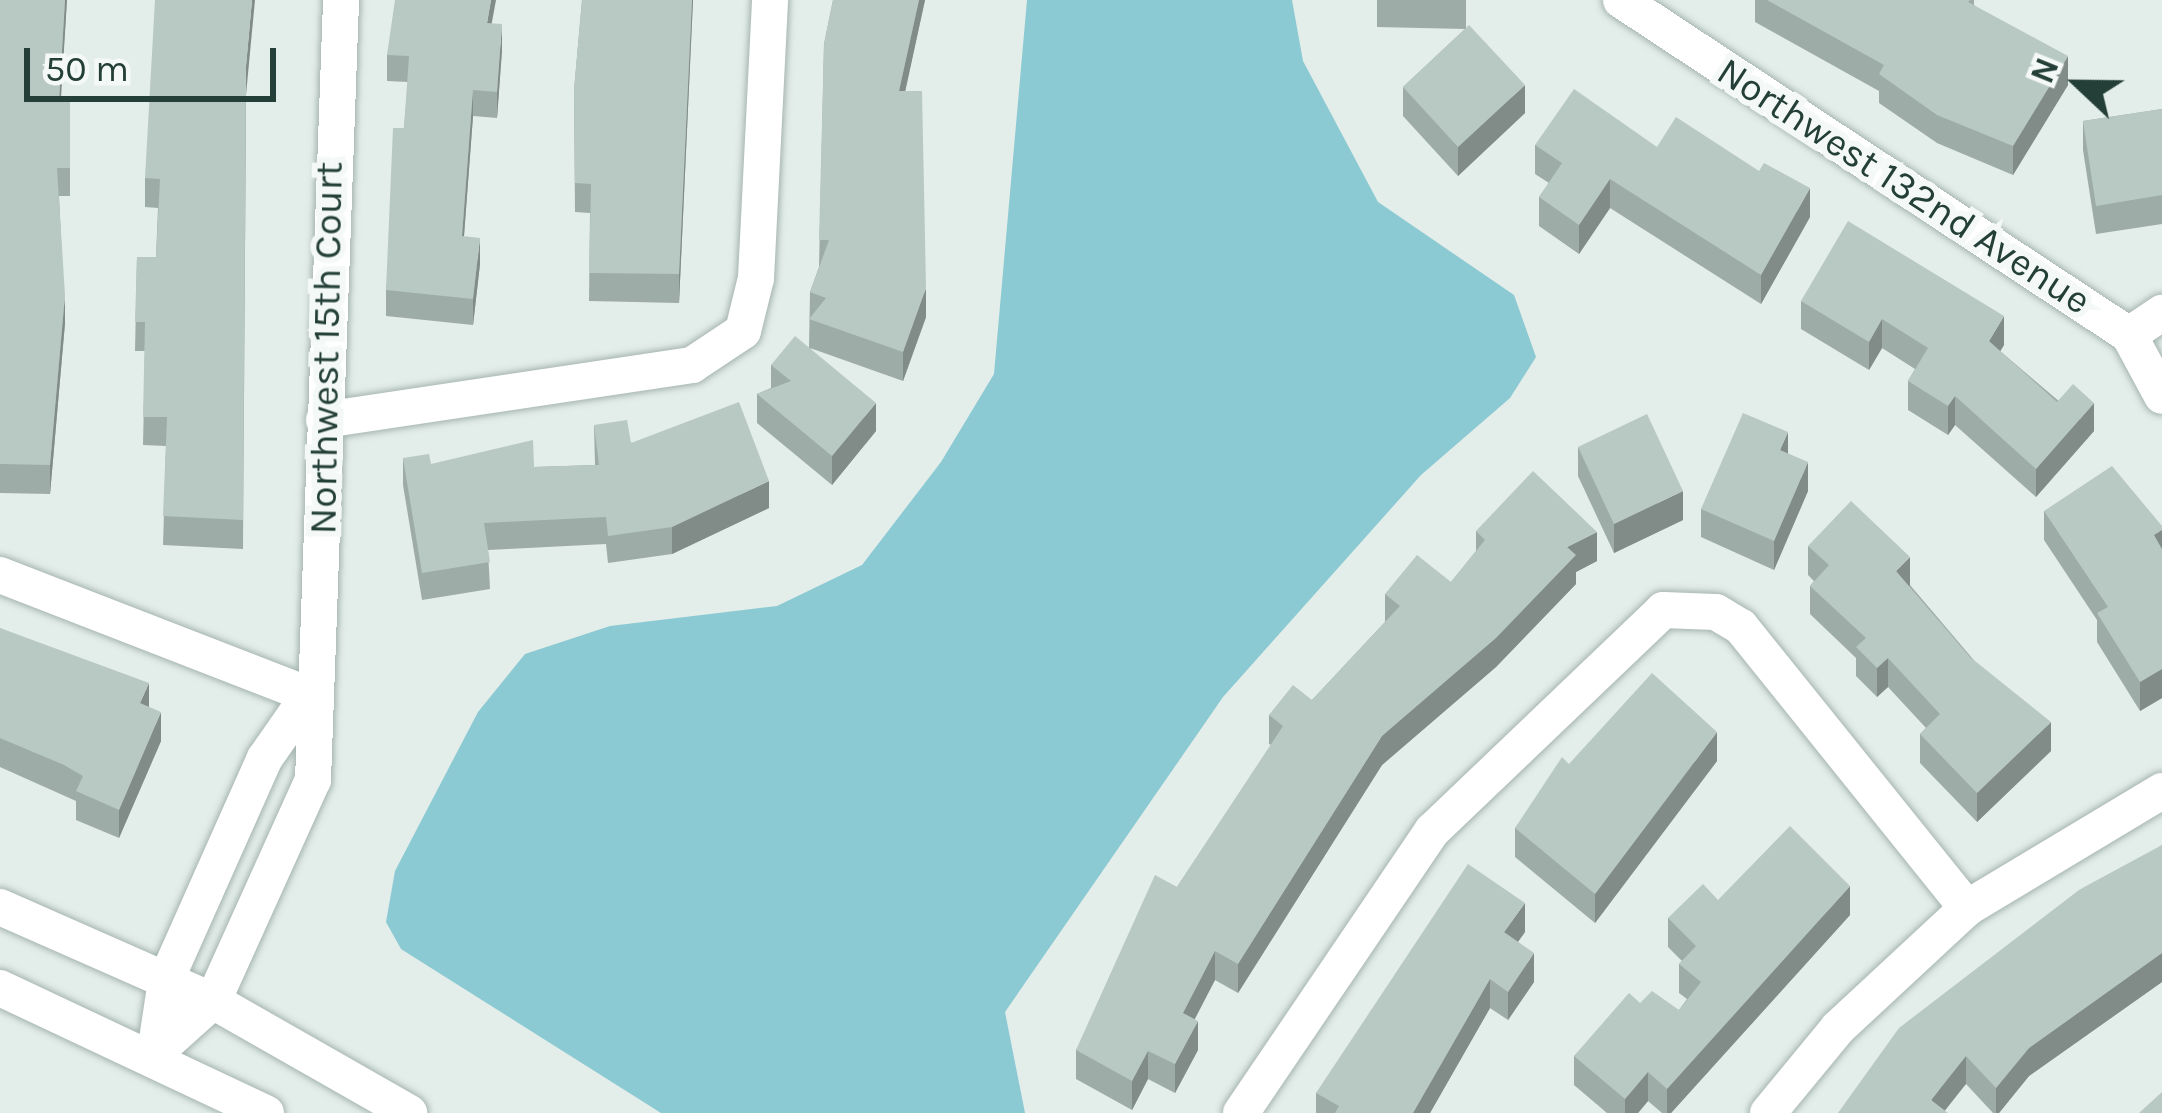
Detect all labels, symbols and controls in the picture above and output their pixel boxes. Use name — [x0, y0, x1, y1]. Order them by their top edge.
scale bar — [30, 24, 282, 98]
north arrow — [2018, 24, 2138, 144]
text: 50 m — [45, 48, 129, 90]
street label: Northwest 132nd Avenue — [1709, 48, 2099, 324]
street label: Northwest 15th Court — [299, 161, 353, 535]

